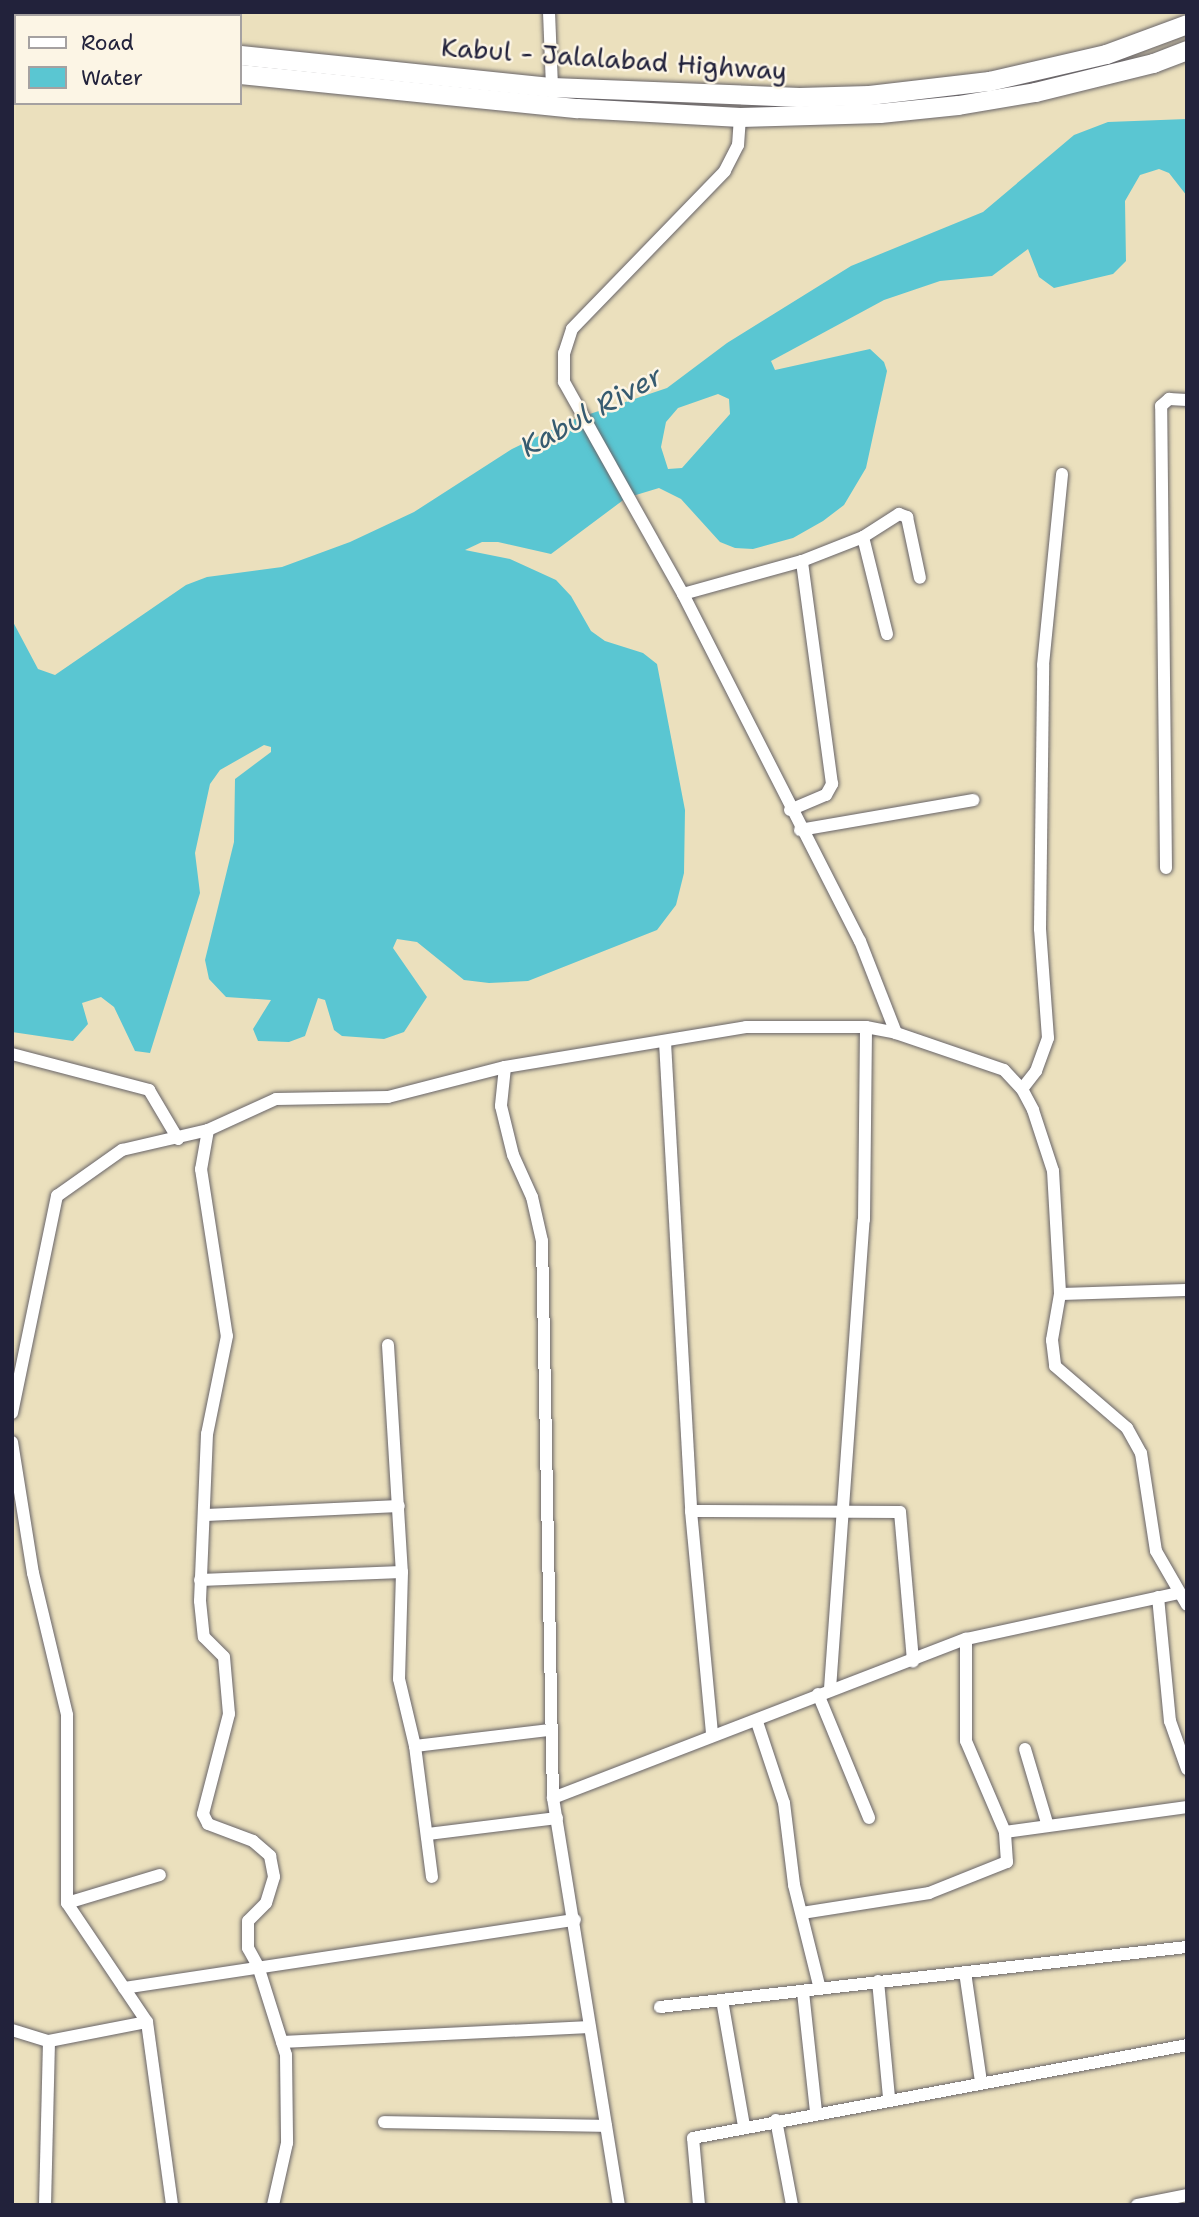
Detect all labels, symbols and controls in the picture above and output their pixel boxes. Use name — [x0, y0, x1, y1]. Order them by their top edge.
legend — [14, 14, 242, 105]
text: Road — [81, 29, 134, 57]
street label: Kabul - Jalalabad Highway — [440, 31, 788, 87]
text: Water — [81, 64, 143, 92]
water label: Kabul River — [514, 358, 668, 464]

